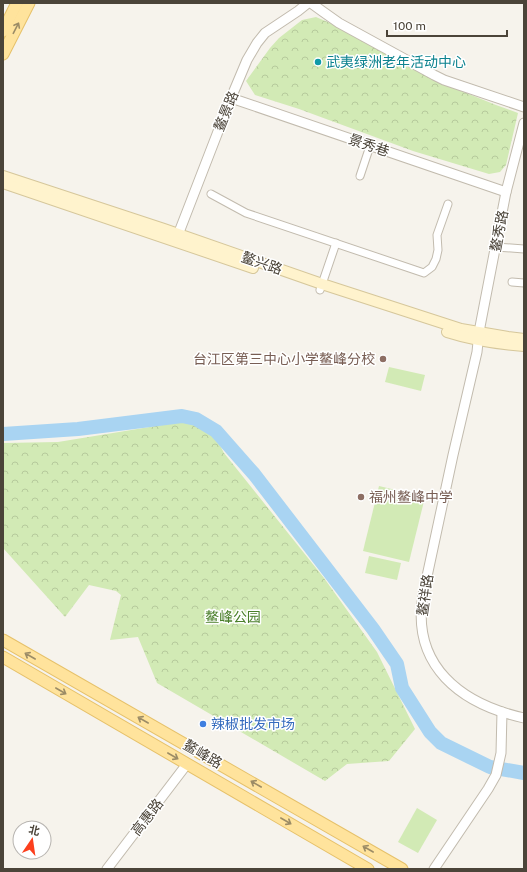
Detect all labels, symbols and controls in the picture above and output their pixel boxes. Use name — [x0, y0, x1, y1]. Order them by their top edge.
scale bar — [387, 12, 507, 38]
text: 100 m — [393, 19, 426, 33]
one-way arrow — [13, 23, 20, 35]
place label: 武夷绿洲老年活动中心 — [326, 54, 466, 70]
marker: 武夷绿洲老年活动中心 — [313, 57, 323, 67]
street label: 鳌景路 — [211, 89, 241, 133]
street label: 景秀巷 — [347, 131, 391, 159]
street label: 鳌秀路 — [487, 209, 511, 253]
street label: 鳌兴路 — [240, 249, 284, 277]
place label: 台江区第三中心小学鳌峰分校 — [193, 351, 375, 367]
marker: 台江区第三中心小学鳌峰分校 — [378, 354, 388, 364]
place label: 福州鳌峰中学 — [369, 489, 453, 505]
marker: 福州鳌峰中学 — [356, 492, 366, 502]
street label: 鳌祥路 — [414, 573, 436, 617]
park label: 鳌峰公园 — [205, 609, 261, 625]
one-way arrow — [24, 651, 36, 659]
one-way arrow — [55, 688, 67, 696]
one-way arrow — [137, 716, 149, 724]
place label: 辣椒批发市场 — [211, 716, 295, 732]
marker: 辣椒批发市场 — [198, 719, 208, 729]
street label: 鳌峰路 — [181, 737, 225, 771]
one-way arrow — [167, 753, 179, 761]
one-way arrow — [250, 780, 262, 788]
street label: 高惠路 — [128, 796, 166, 838]
one-way arrow — [280, 818, 292, 826]
north arrow — [12, 820, 52, 860]
text: 北 — [28, 823, 41, 837]
one-way arrow — [362, 845, 374, 853]

